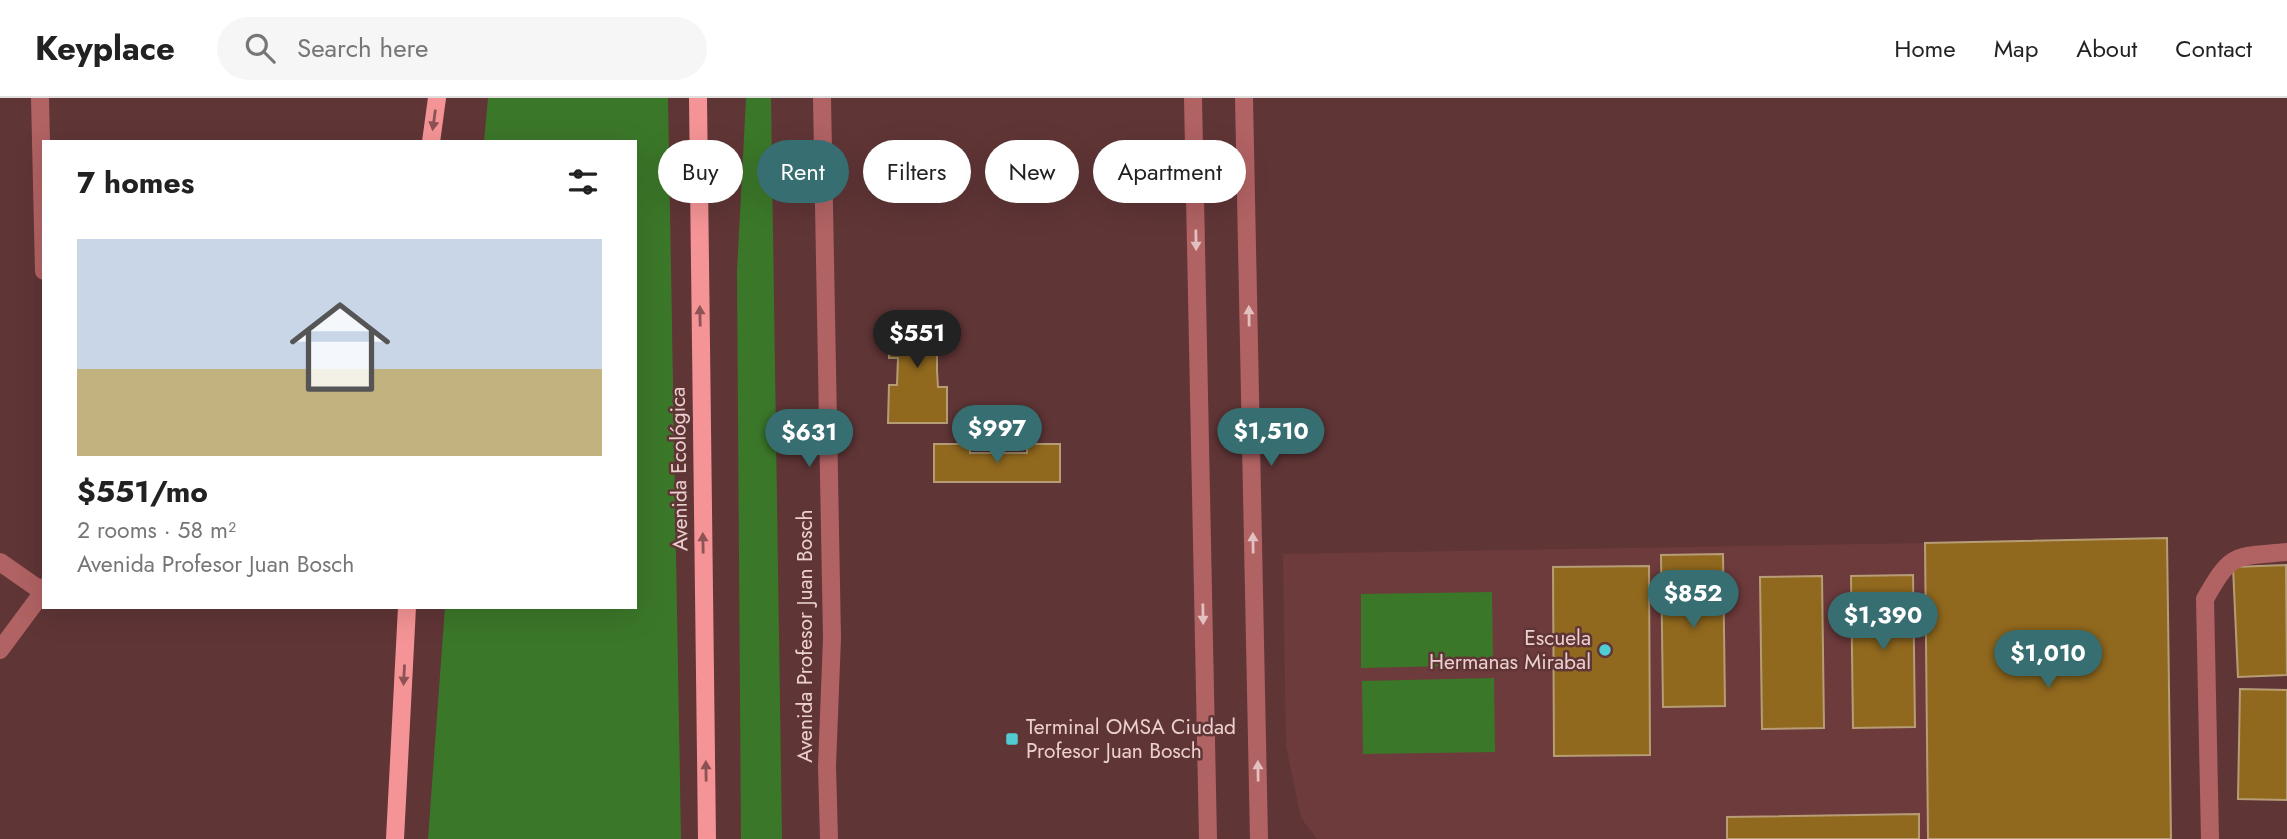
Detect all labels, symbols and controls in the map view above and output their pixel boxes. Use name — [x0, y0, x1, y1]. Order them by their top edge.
search box — [217, 17, 707, 80]
text: Keyplace — [35, 25, 175, 72]
icon: search — [241, 29, 279, 67]
text: Search here — [297, 29, 428, 67]
text: Home — [1894, 31, 1956, 66]
text: Map — [1994, 31, 2038, 66]
text: About — [2076, 31, 2137, 66]
text: Contact — [2175, 31, 2252, 66]
one-way arrow — [428, 109, 439, 131]
chip: Buy — [658, 140, 743, 203]
chip: Rent — [757, 140, 849, 203]
chip: Filters — [863, 140, 971, 203]
chip: New — [985, 140, 1079, 203]
chip: Apartment — [1093, 140, 1246, 203]
text: 7 homes — [77, 161, 194, 204]
icon: filters — [564, 163, 602, 201]
one-way arrow — [1190, 229, 1201, 251]
icon: home — [277, 284, 403, 410]
one-way arrow — [695, 305, 706, 327]
one-way arrow — [1243, 305, 1254, 327]
pin: $551 — [876, 310, 958, 370]
text: $551 — [889, 316, 945, 350]
street label: Avenida Ecológica — [663, 387, 695, 551]
pin: $997 — [956, 406, 1038, 465]
pin: $1,510 — [1214, 408, 1328, 468]
pin: $631 — [768, 410, 850, 469]
text: $997 — [968, 411, 1026, 445]
text: $1,510 — [1233, 414, 1309, 448]
text: $631 — [781, 415, 837, 449]
text: $551/mo — [77, 470, 208, 513]
street label: Avenida Profesor Juan Bosch — [790, 509, 820, 763]
text: 2 rooms · 58 m² — [77, 513, 236, 547]
one-way arrow — [697, 532, 709, 554]
one-way arrow — [1248, 532, 1259, 554]
text: Avenida Profesor Juan Bosch — [77, 547, 354, 581]
pin: $852 — [1652, 570, 1734, 630]
text: $852 — [1664, 576, 1722, 610]
pin: $1,390 — [1826, 592, 1940, 652]
text: $1,390 — [1844, 598, 1922, 632]
one-way arrow — [1197, 603, 1209, 625]
place label: Escuela Hermanas Mirabal — [1429, 623, 1591, 677]
pin: $1,010 — [1991, 630, 2105, 690]
text: $1,010 — [2010, 636, 2086, 670]
marker: Escuela Hermanas Mirabal — [1597, 642, 1613, 658]
one-way arrow — [398, 665, 409, 687]
place label: Terminal OMSA Ciudad Profesor Juan Bosch — [1026, 712, 1236, 766]
marker: Terminal OMSA Ciudad Profesor Juan Bosch — [1004, 731, 1020, 747]
one-way arrow — [700, 760, 712, 782]
one-way arrow — [1252, 760, 1264, 782]

